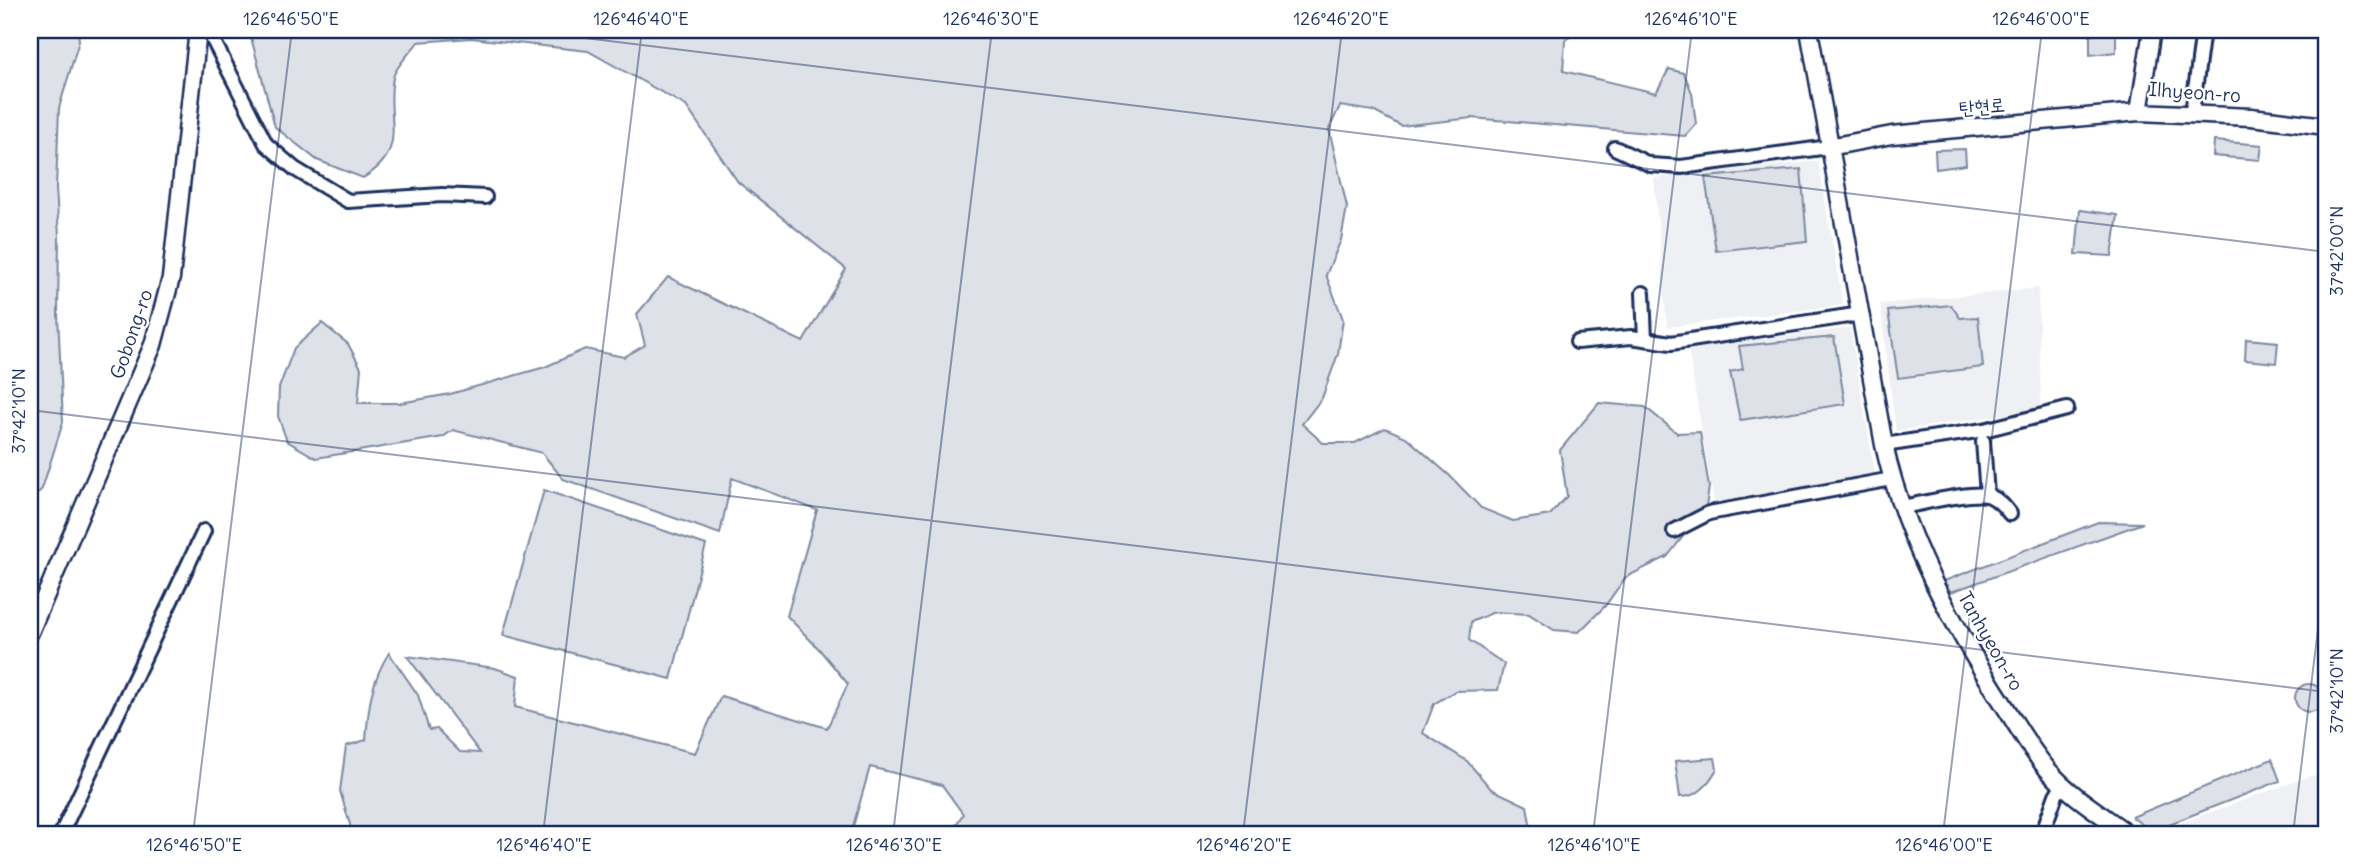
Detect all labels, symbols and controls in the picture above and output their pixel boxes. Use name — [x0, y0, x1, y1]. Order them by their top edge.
text: 126°46'50"E — [243, 7, 339, 30]
text: 126°46'40"E — [593, 7, 689, 30]
text: 126°46'30"E — [943, 7, 1039, 30]
text: 126°46'20"E — [1293, 7, 1389, 30]
text: 126°46'10"E — [1645, 7, 1737, 30]
text: 126°46'00"E — [1992, 7, 2090, 30]
street label: Ilhyeon-ro — [2148, 77, 2242, 107]
street label: 탄현로 — [1958, 92, 2006, 120]
text: 37°42'00"N — [2325, 206, 2348, 296]
street label: Gobong-ro — [104, 286, 158, 382]
text: 37°42'10"N — [7, 368, 30, 454]
street label: Tanhyeon-ro — [1953, 587, 2029, 695]
text: 37°42'10"N — [2325, 648, 2348, 734]
text: 126°46'50"E — [146, 833, 242, 856]
text: 126°46'40"E — [496, 833, 592, 856]
text: 126°46'30"E — [846, 833, 942, 856]
text: 126°46'20"E — [1196, 833, 1292, 856]
text: 126°46'10"E — [1548, 833, 1640, 856]
text: 126°46'00"E — [1895, 833, 1993, 856]

